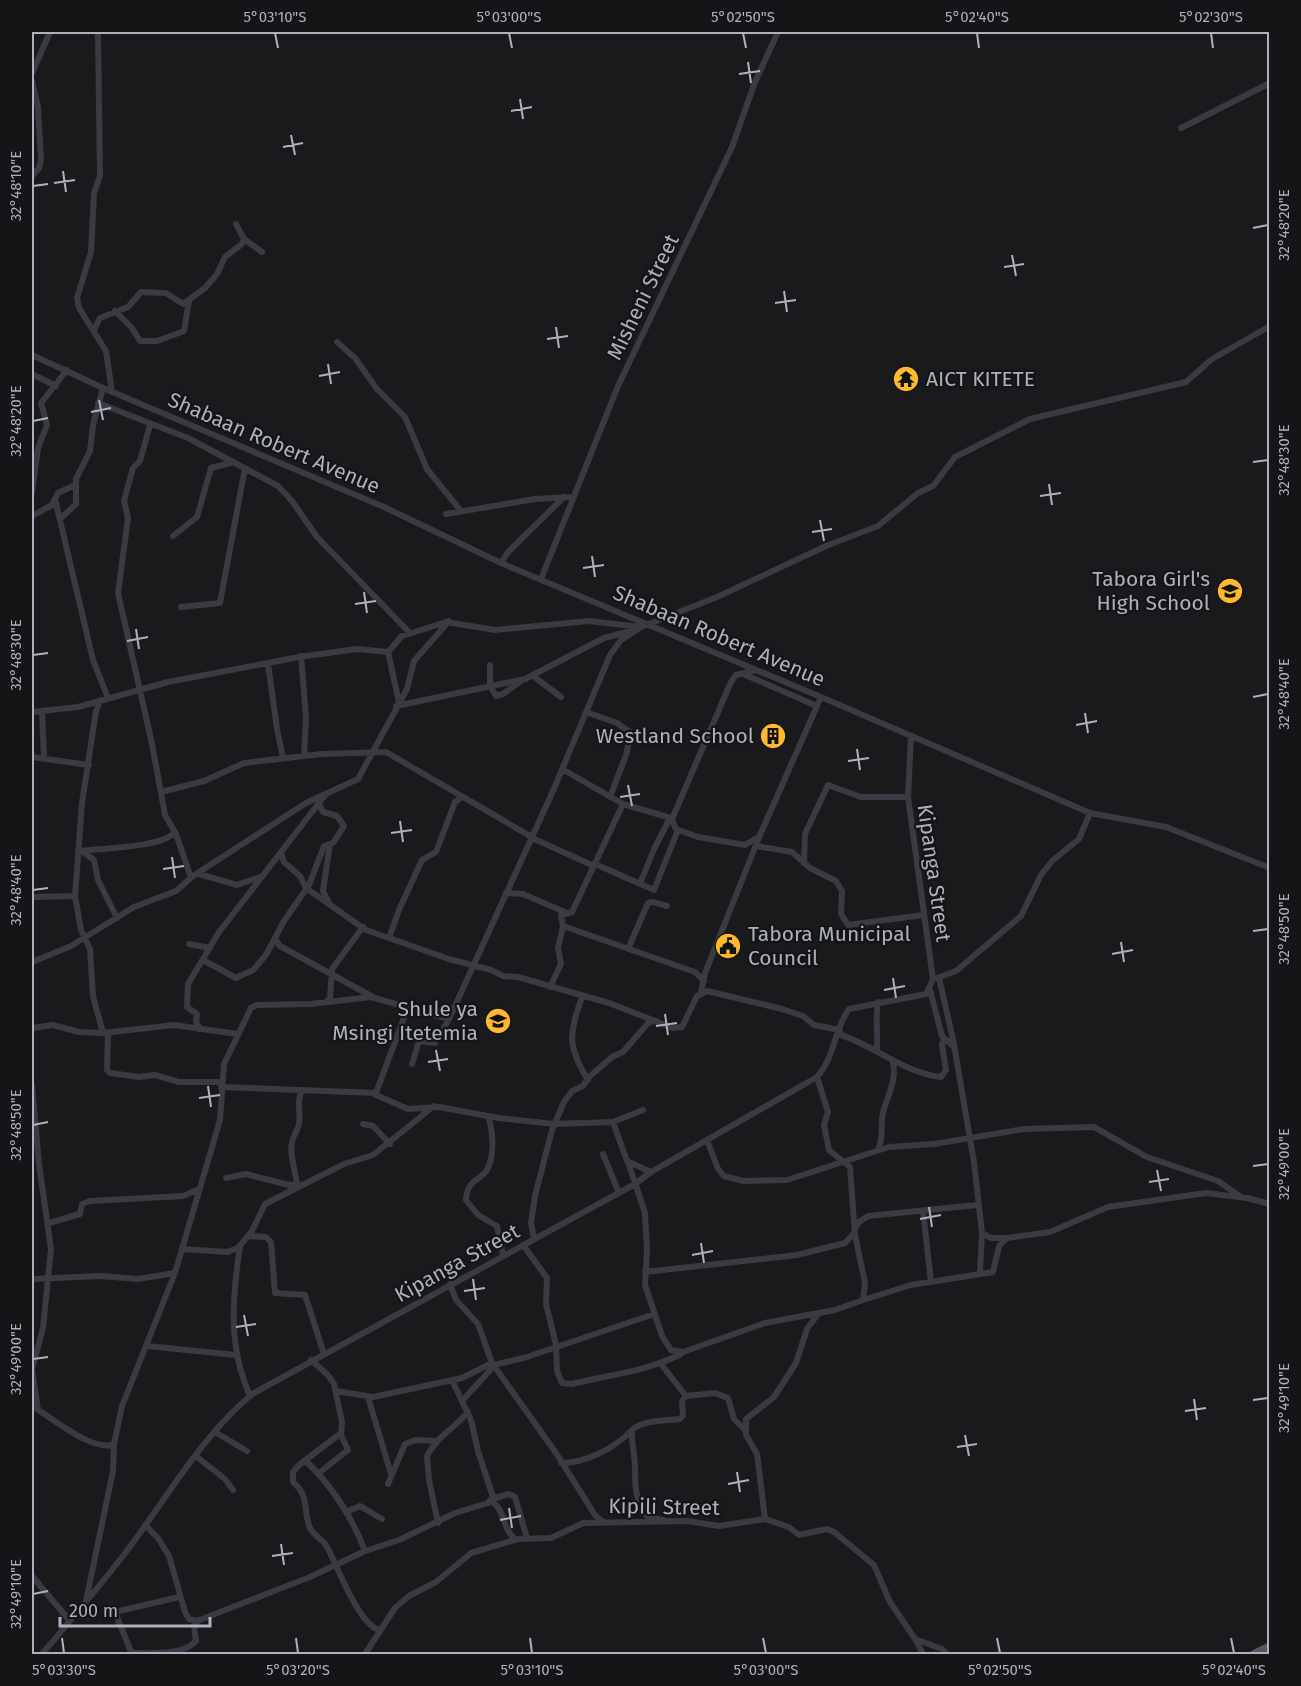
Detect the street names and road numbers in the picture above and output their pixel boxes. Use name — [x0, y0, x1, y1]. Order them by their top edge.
street label: Misheni Street — [601, 230, 685, 364]
street label: Shabaan Robert Avenue — [164, 387, 384, 499]
street label: Shabaan Robert Avenue — [609, 580, 829, 692]
street label: Kipanga Street — [911, 802, 957, 944]
street label: Kipanga Street — [390, 1218, 524, 1308]
street label: Kipili Street — [608, 1493, 720, 1521]

